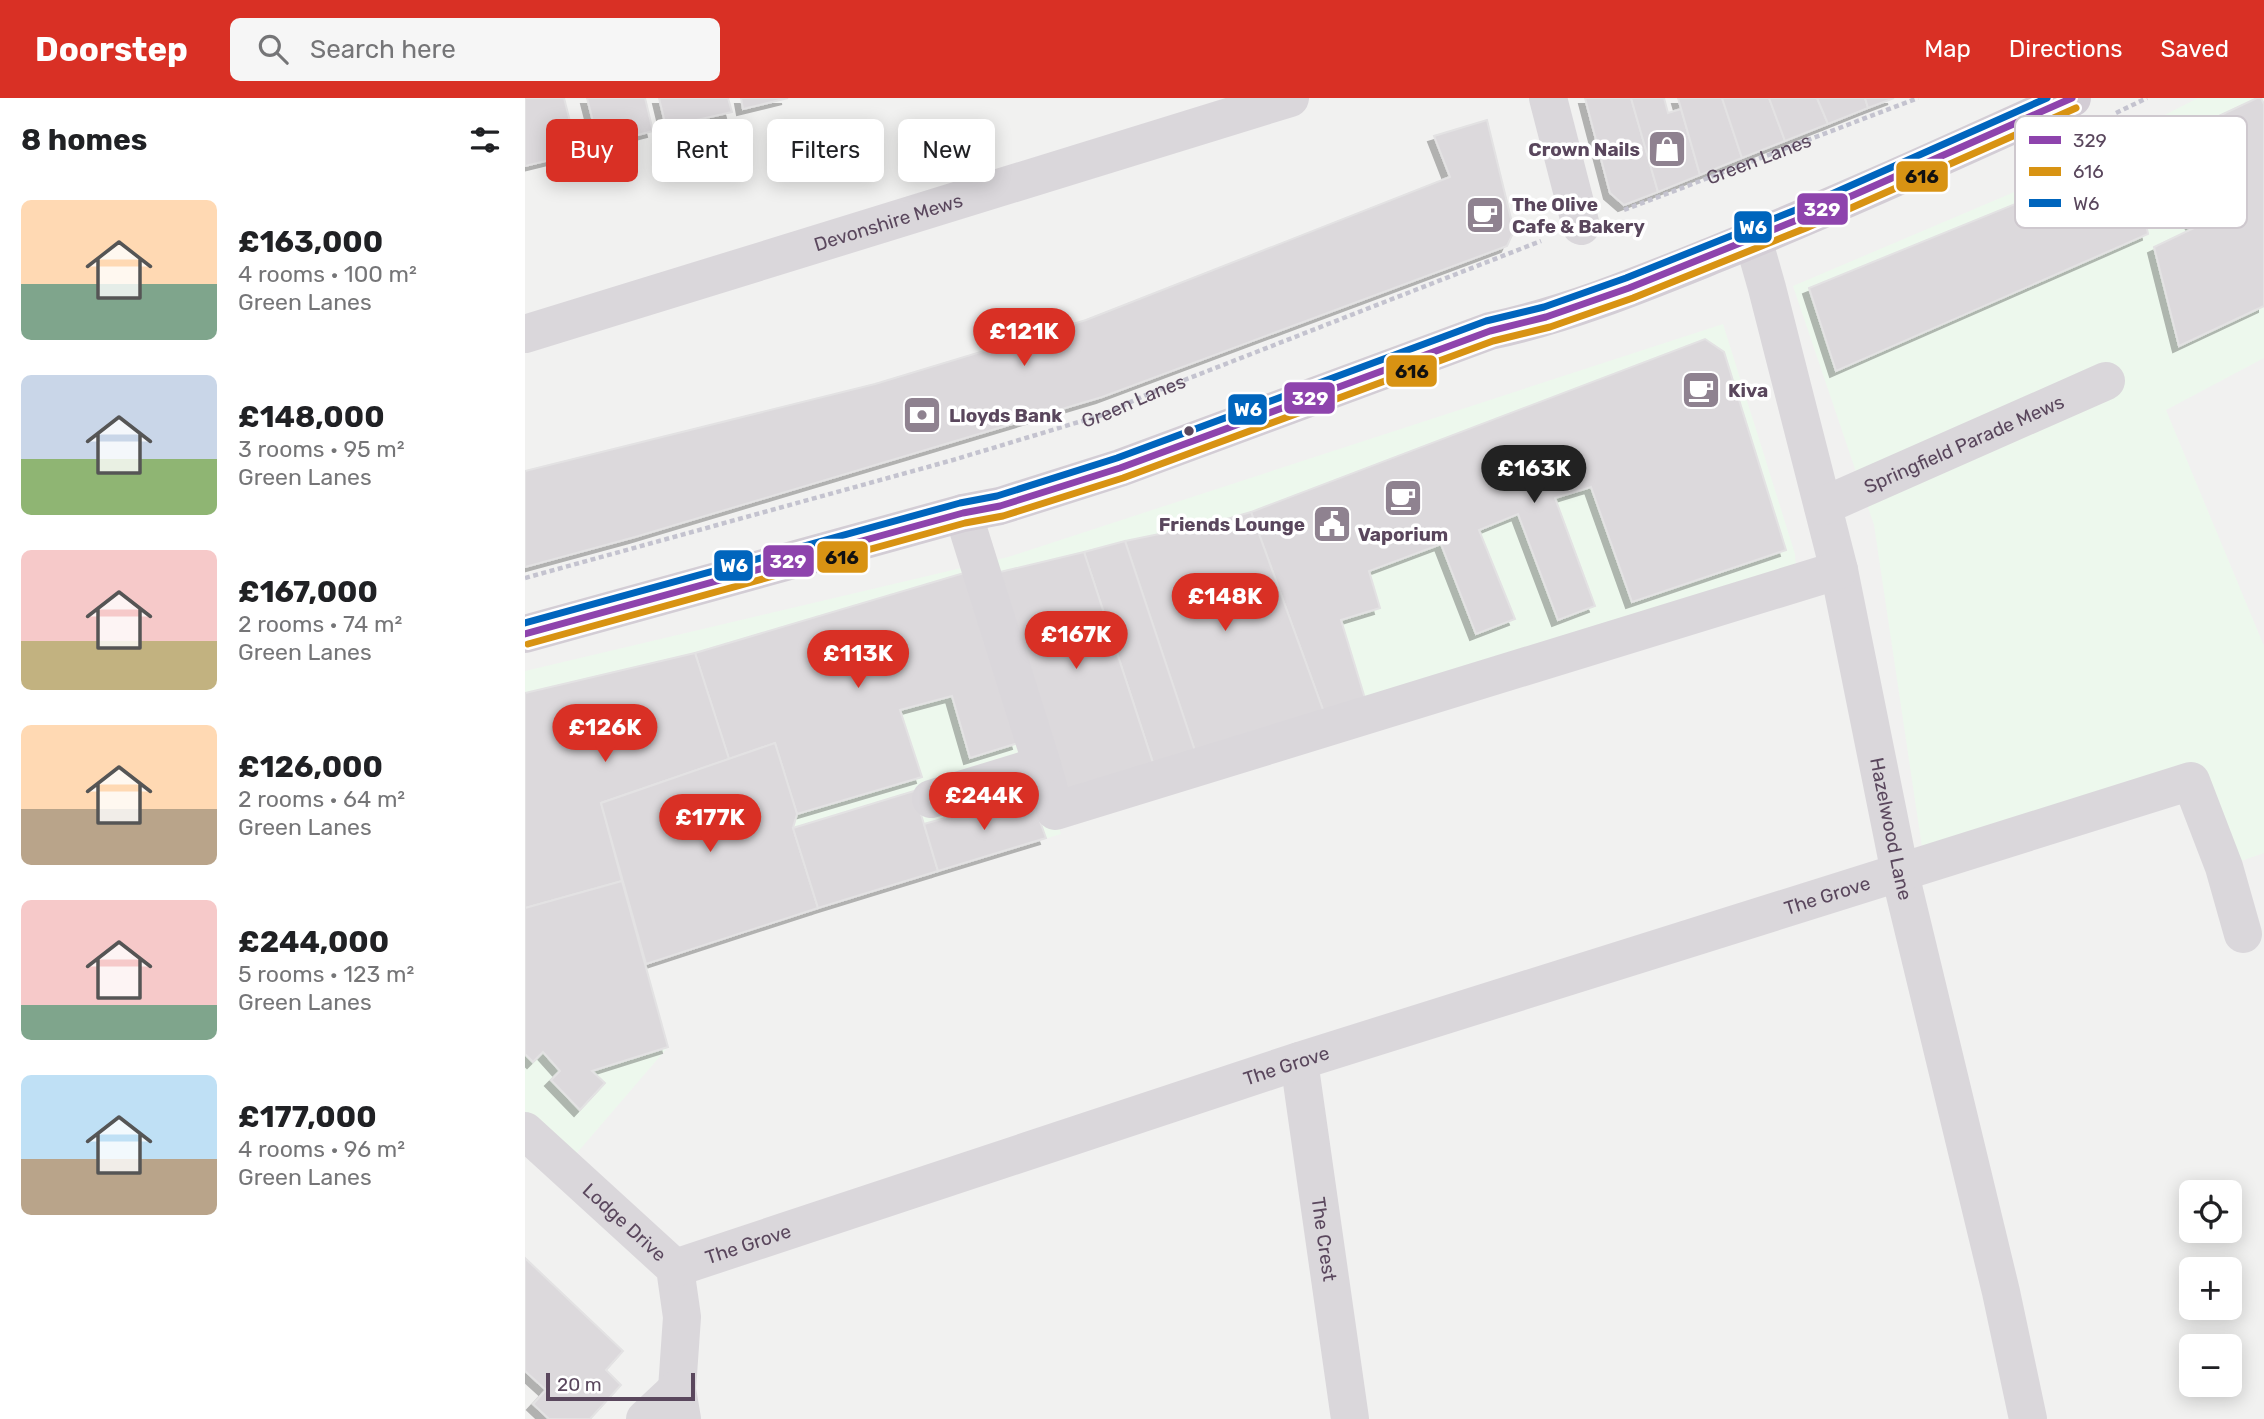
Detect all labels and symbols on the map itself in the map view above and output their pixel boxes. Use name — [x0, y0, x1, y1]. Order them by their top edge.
legend — [2015, 116, 2247, 228]
shop icon: Crown Nails — [1646, 128, 1688, 170]
street label: Green Lanes — [1703, 128, 1814, 189]
text: 329 — [2073, 129, 2107, 152]
place label: Crown Nails — [1528, 138, 1640, 161]
line badge: 616 — [1895, 160, 1949, 193]
text: 616 — [2073, 160, 2104, 183]
text: 616 — [1905, 165, 1939, 188]
street label: Devonshire Mews — [811, 188, 965, 256]
line badge: 329 — [1796, 192, 1849, 226]
text: W6 — [2073, 192, 2099, 215]
place label: The Olive Cafe & Bakery — [1512, 193, 1645, 238]
cafe icon: The Olive Cafe & Bakery — [1464, 194, 1506, 236]
text: 329 — [1803, 198, 1841, 221]
line badge: W6 — [1733, 210, 1773, 244]
text: W6 — [1739, 216, 1767, 239]
pin: £121K — [975, 308, 1073, 368]
line badge: 616 — [1385, 354, 1438, 388]
text: 616 — [1395, 360, 1429, 383]
street label: Green Lanes — [1079, 369, 1189, 432]
cafe icon: Kiva — [1680, 369, 1722, 411]
place label: Kiva — [1728, 379, 1768, 402]
line badge: 329 — [1283, 381, 1336, 415]
text: 329 — [1291, 387, 1329, 410]
street label: Springfield Parade Mews — [1860, 390, 2068, 498]
line badge: W6 — [1227, 393, 1268, 426]
bank icon: Lloyds Bank — [901, 394, 943, 436]
text: W6 — [1234, 398, 1262, 421]
place label: Lloyds Bank — [949, 404, 1062, 427]
unlabelled marker — [1182, 424, 1196, 438]
pin: £163K — [1485, 446, 1583, 505]
cafe icon: Vaporium — [1382, 477, 1424, 519]
public building icon: Friends Lounge — [1311, 503, 1353, 545]
place label: Friends Lounge — [1159, 513, 1305, 536]
place label: Vaporium — [1358, 523, 1448, 546]
line badge: 616 — [816, 540, 869, 574]
line badge: 329 — [762, 544, 815, 578]
text: 616 — [825, 546, 859, 569]
line badge: W6 — [713, 549, 754, 582]
text: 329 — [769, 550, 807, 573]
text: W6 — [720, 554, 748, 577]
pin: £148K — [1176, 574, 1274, 633]
pin: £167K — [1027, 612, 1125, 671]
pin: £113K — [809, 630, 907, 690]
pin: £126K — [556, 704, 654, 764]
street label: Hazelwood Lane — [1866, 755, 1917, 902]
pin: £244K — [935, 772, 1033, 832]
pin: £177K — [661, 794, 759, 854]
street label: The Grove — [1781, 871, 1873, 919]
street label: The Grove — [1240, 1041, 1332, 1090]
street label: Lodge Drive — [578, 1178, 671, 1266]
street label: The Crest — [1307, 1196, 1342, 1283]
street label: The Grove — [702, 1219, 794, 1269]
scale bar — [546, 1370, 695, 1402]

